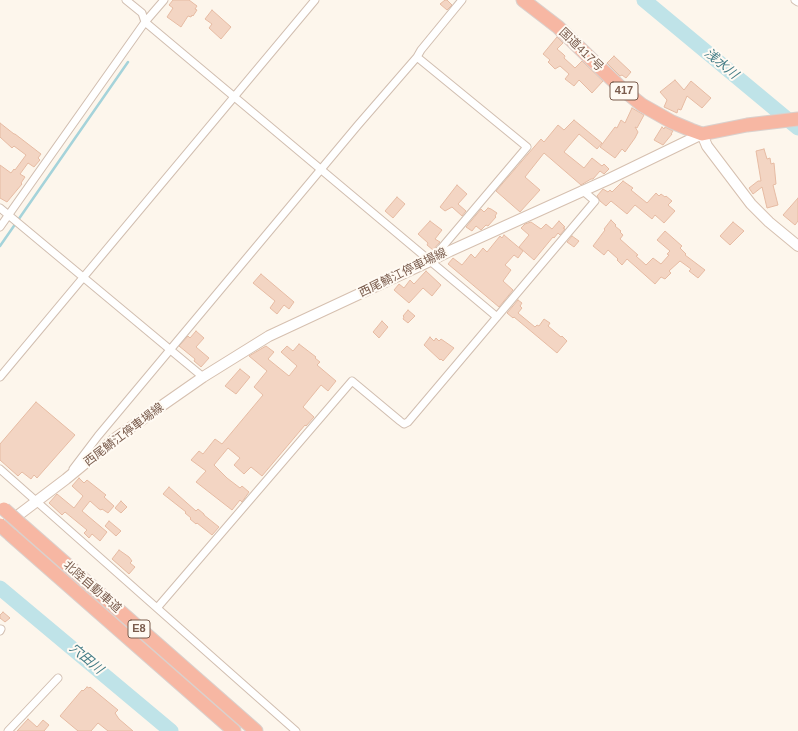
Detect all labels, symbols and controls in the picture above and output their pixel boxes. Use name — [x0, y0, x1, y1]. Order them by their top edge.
street label: 国道417号 — [556, 25, 606, 75]
water label: 浅水川 — [701, 45, 741, 83]
road number: 417 — [610, 82, 638, 100]
street label: 西尾鯖江停車場線 — [357, 245, 449, 301]
street label: 西尾鯖江停車場線 — [81, 400, 167, 470]
street label: 北陸自動車道 — [60, 558, 124, 616]
road number: E8 — [128, 620, 150, 638]
water label: 穴田川 — [66, 640, 106, 678]

